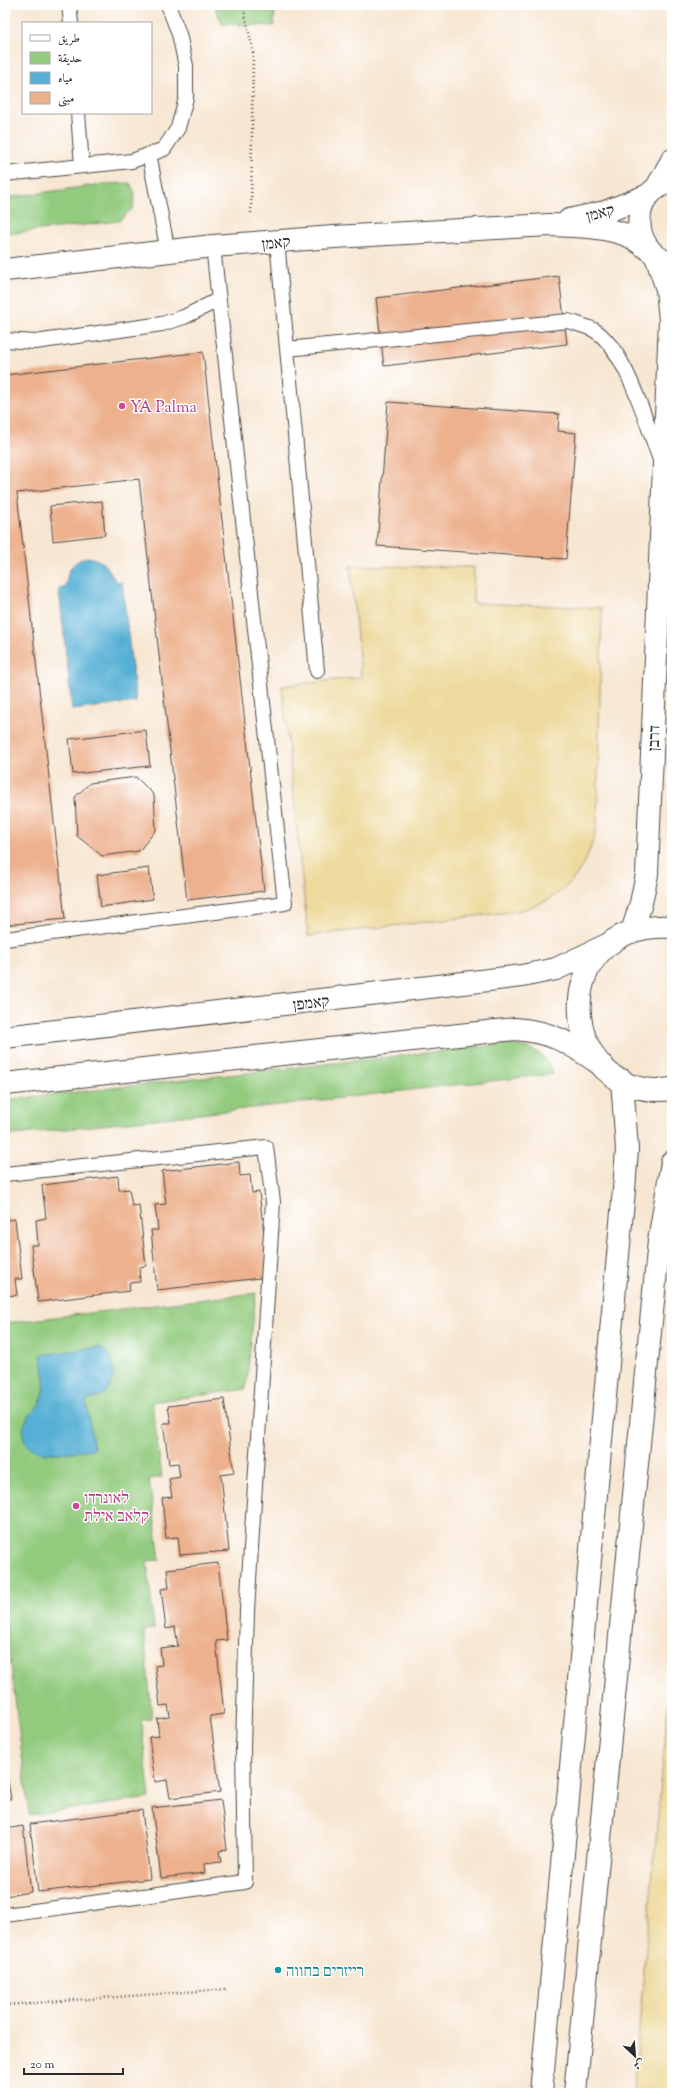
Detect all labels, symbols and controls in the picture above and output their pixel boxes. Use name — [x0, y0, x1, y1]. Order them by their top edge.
legend — [22, 22, 152, 114]
text: طريق — [58, 30, 80, 48]
text: حديقة — [58, 50, 82, 68]
text: مياه — [58, 70, 73, 88]
text: مبنى — [58, 90, 74, 108]
street label: קאמן — [584, 200, 618, 229]
street label: קאמן — [261, 232, 292, 257]
place label: YA Palma — [130, 397, 197, 420]
marker: YA Palma — [117, 401, 127, 411]
street label: דרבן — [644, 725, 667, 752]
street label: קאמפן — [292, 991, 331, 1018]
place label: לאונרדו קלאב אילת — [84, 1488, 149, 1529]
marker: לאונרדו קלאב אילת — [71, 1501, 81, 1511]
place label: רייזרים בחווה — [286, 1961, 364, 1984]
marker: רייזרים בחווה — [273, 1965, 283, 1975]
north arrow — [615, 2036, 655, 2076]
scale bar — [24, 2050, 123, 2076]
text: ش — [630, 2055, 647, 2074]
text: 20 m — [30, 2056, 55, 2074]

